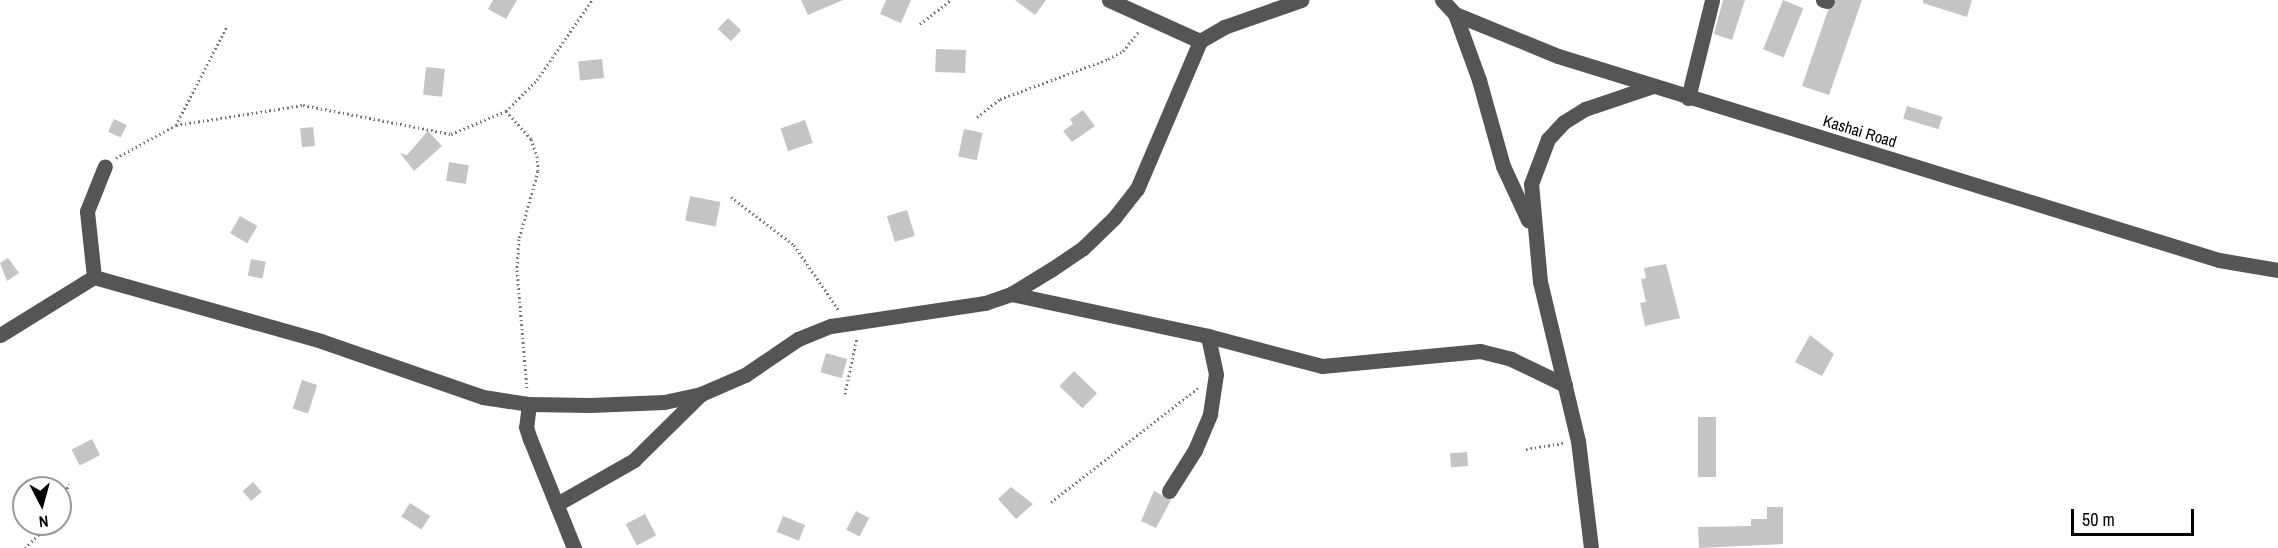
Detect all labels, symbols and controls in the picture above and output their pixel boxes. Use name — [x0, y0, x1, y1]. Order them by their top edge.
street label: Kashai Road — [1821, 111, 1899, 151]
north arrow — [12, 476, 72, 536]
scale bar — [2074, 497, 2197, 535]
text: 50 m — [2082, 507, 2115, 532]
text: N — [38, 510, 50, 533]

